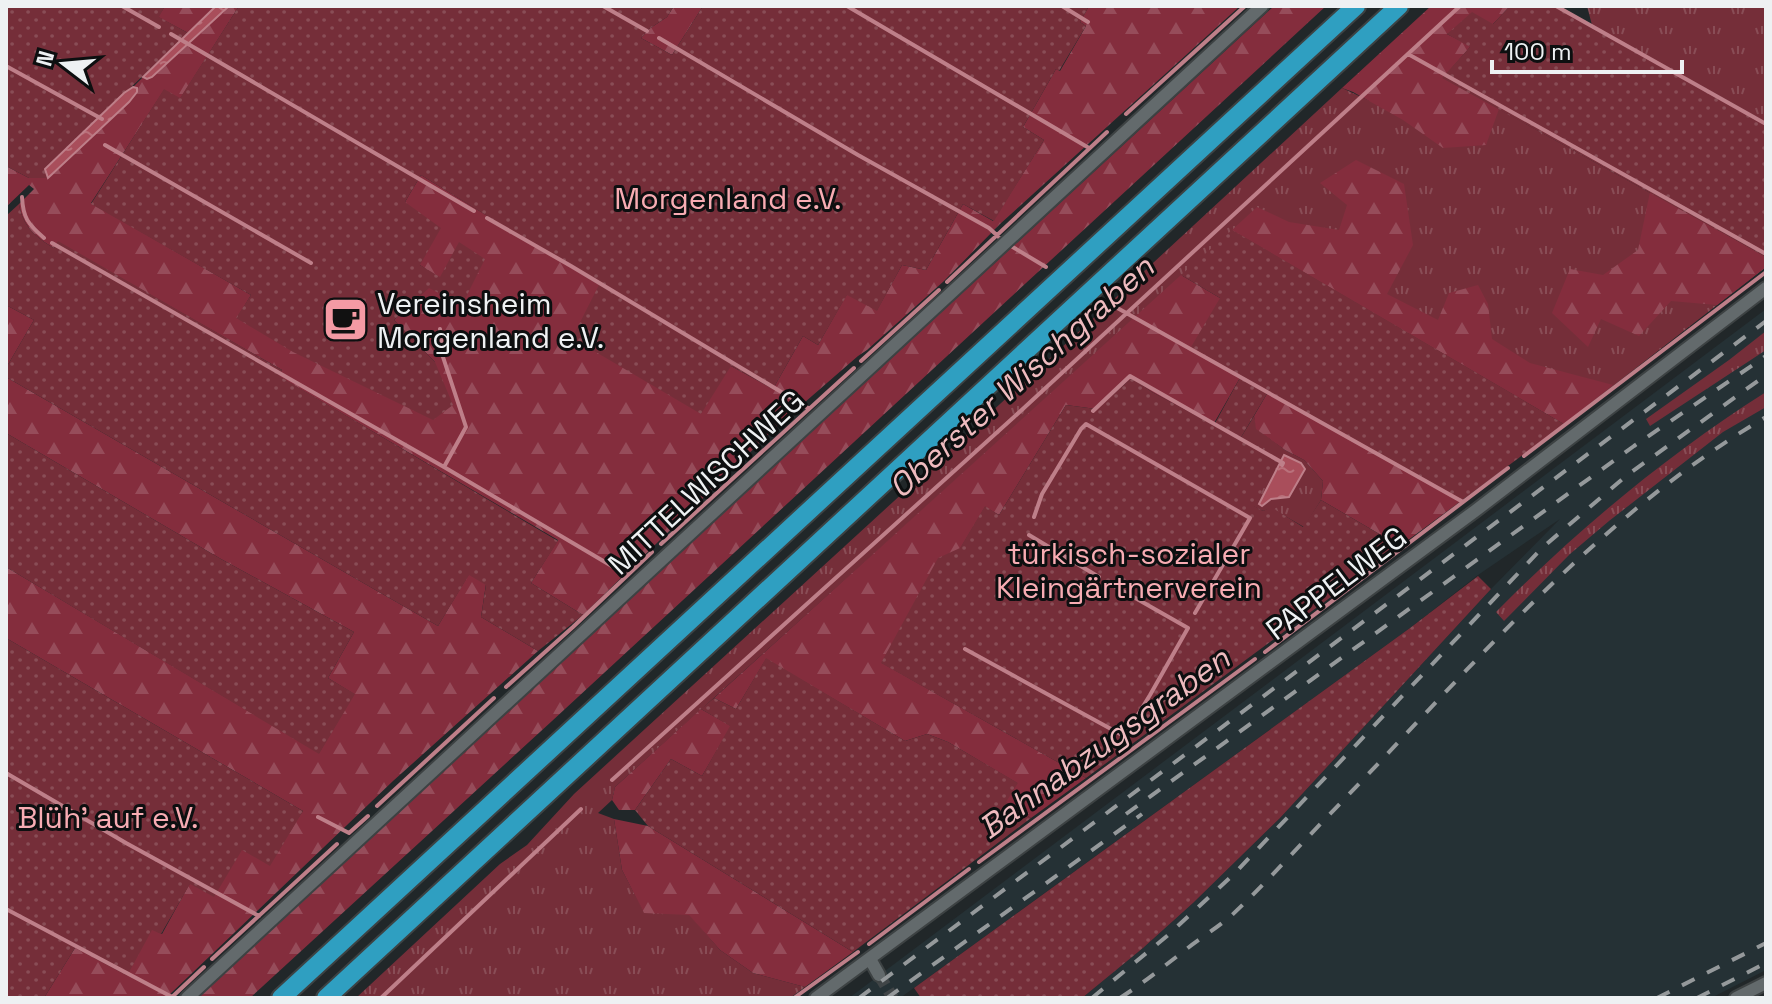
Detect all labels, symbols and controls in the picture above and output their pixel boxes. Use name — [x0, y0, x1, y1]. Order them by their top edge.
north arrow — [24, 24, 104, 104]
scale bar — [1492, 24, 1682, 74]
text: 100 m — [1504, 36, 1572, 67]
text: N — [29, 48, 60, 69]
park label: Morgenland e.V. — [614, 179, 842, 218]
water label: Oberster Wischgraben — [880, 246, 1163, 507]
place label: Vereinsheim Morgenland e.V. — [377, 284, 604, 357]
cafe icon: Vereinsheim Morgenland e.V. — [322, 296, 370, 344]
street label: MITTELWISCHWEG — [600, 381, 812, 583]
street label: PAPPELWEG — [1258, 517, 1414, 649]
park label: türkisch-sozialer Kleingärtnerverein — [996, 534, 1262, 607]
water label: Bahnabzugsgraben — [971, 638, 1238, 847]
park label: Blüh' auf e.V. — [17, 798, 199, 837]

